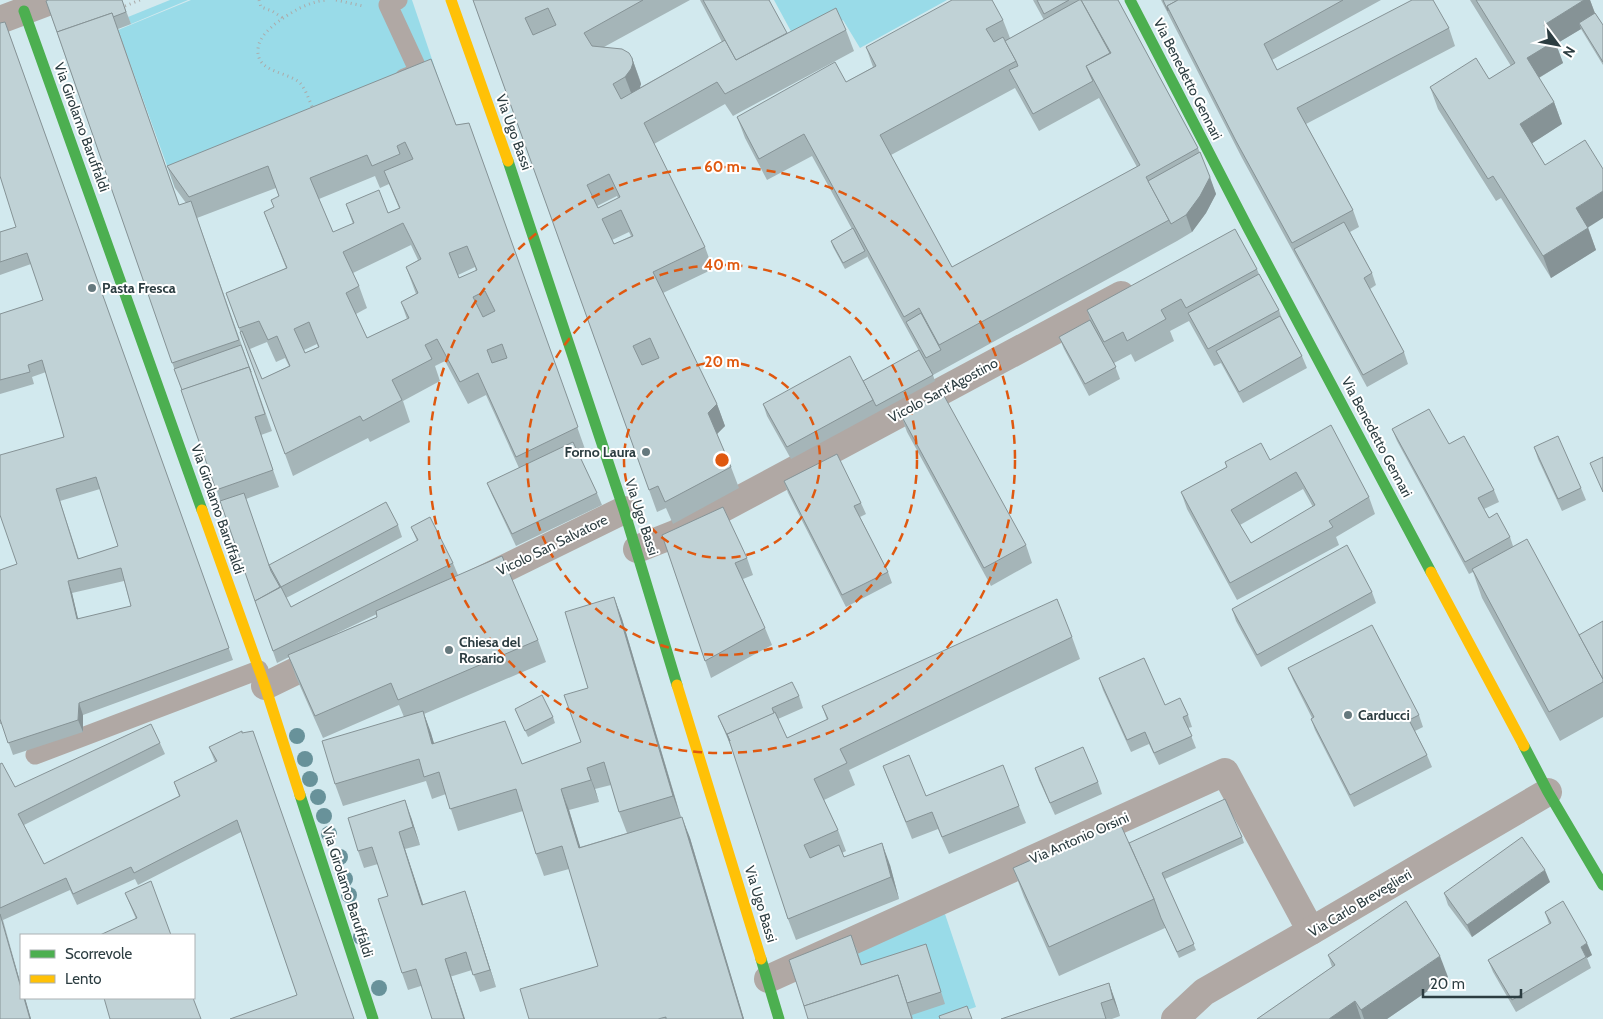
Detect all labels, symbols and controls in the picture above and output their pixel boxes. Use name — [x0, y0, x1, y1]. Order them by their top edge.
street label: Via Benedetto Gennari — [1150, 15, 1226, 143]
north arrow — [1533, 20, 1583, 70]
text: N — [1559, 43, 1579, 61]
street label: Via Girolamo Baruffaldi — [50, 60, 114, 194]
street label: Via Ugo Bassi — [492, 92, 536, 172]
text: 60 m — [704, 158, 740, 176]
text: 40 m — [704, 256, 740, 274]
place label: Pasta Fresca — [102, 279, 176, 297]
marker: Pasta Fresca — [86, 282, 98, 294]
text: 20 m — [705, 353, 739, 371]
street label: Vicolo Sant'Agostino — [885, 353, 1001, 426]
street label: Via Benedetto Gennari — [1338, 374, 1416, 500]
street label: Via Girolamo Baruffaldi — [187, 442, 249, 576]
place label: Forno Laura — [565, 443, 636, 461]
marker: Forno Laura — [640, 446, 652, 458]
centre of rings — [713, 451, 731, 469]
street label: Via Ugo Bassi — [621, 476, 663, 558]
street label: Vicolo San Salvatore — [494, 510, 610, 580]
place label: Chiesa del Rosario — [459, 633, 521, 667]
marker: Chiesa del Rosario — [443, 644, 455, 656]
place label: Carducci — [1358, 706, 1410, 724]
marker: Carducci — [1342, 709, 1354, 721]
street label: Via Antonio Orsini — [1026, 808, 1132, 868]
street label: Via Girolamo Baruffaldi — [318, 824, 378, 960]
street label: Via Ugo Bassi — [741, 863, 781, 945]
street label: Via Carlo Breveglieri — [1305, 865, 1415, 941]
legend — [20, 934, 195, 999]
text: Scorrevole — [65, 945, 133, 963]
scale bar — [1423, 966, 1520, 998]
text: Lento — [65, 970, 102, 988]
text: 20 m — [1430, 975, 1465, 993]

